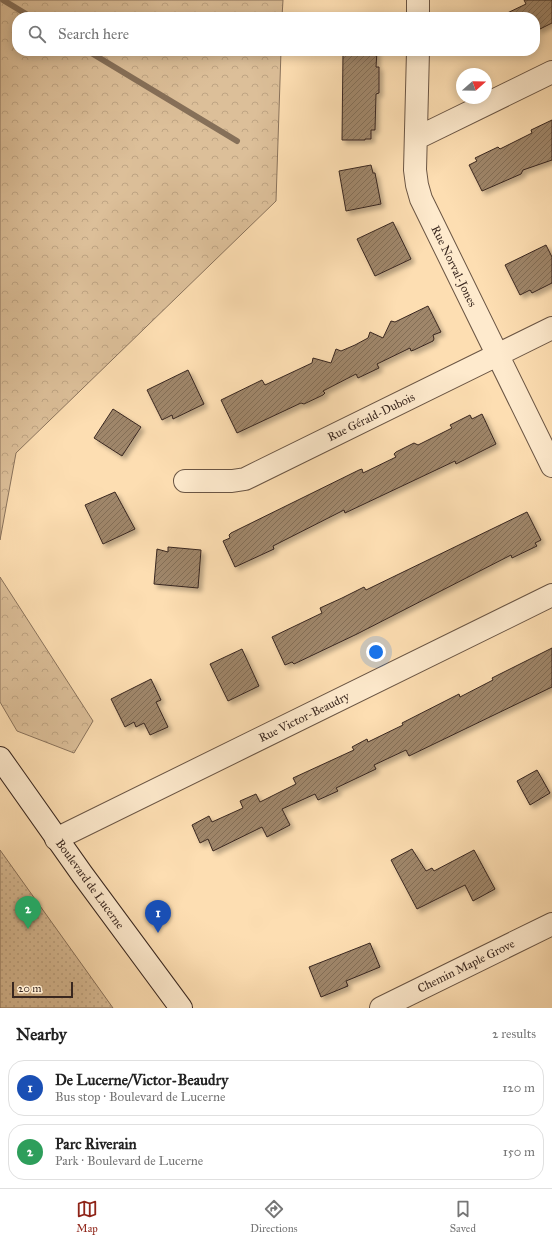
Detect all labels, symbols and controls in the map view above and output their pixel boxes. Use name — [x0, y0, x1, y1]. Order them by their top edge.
search box — [12, 12, 540, 56]
icon: search — [26, 23, 48, 45]
text: Search here — [58, 25, 129, 43]
north arrow — [456, 68, 492, 104]
street label: Rue Norval-Jones — [427, 223, 480, 309]
street label: Rue Gérald-Dubois — [325, 390, 417, 444]
your location — [366, 642, 386, 662]
street label: Rue Victor-Beaudry — [256, 689, 352, 745]
street label: Boulevard de Lucerne — [53, 836, 127, 932]
pin: 2 — [15, 896, 41, 929]
pin: 1 — [145, 900, 171, 933]
street label: Chemin Maple Grove — [415, 936, 517, 996]
scale bar — [12, 980, 73, 999]
text: 20 m — [18, 982, 41, 995]
text: Nearby — [16, 1024, 67, 1045]
text: 2 results — [492, 1026, 536, 1042]
text: De Lucerne/Victor-Beaudry — [55, 1071, 228, 1089]
text: 1 — [27, 1080, 33, 1096]
text: 120 m — [502, 1080, 535, 1096]
text: Bus stop · Boulevard de Lucerne — [55, 1089, 225, 1105]
text: Parc Riverain — [55, 1135, 137, 1153]
text: 2 — [27, 1144, 33, 1160]
text: 150 m — [503, 1144, 535, 1160]
text: Park · Boulevard de Lucerne — [55, 1153, 203, 1169]
tab: Map — [76, 1198, 98, 1235]
tab: Directions — [250, 1198, 298, 1235]
tab: Saved — [450, 1198, 476, 1235]

